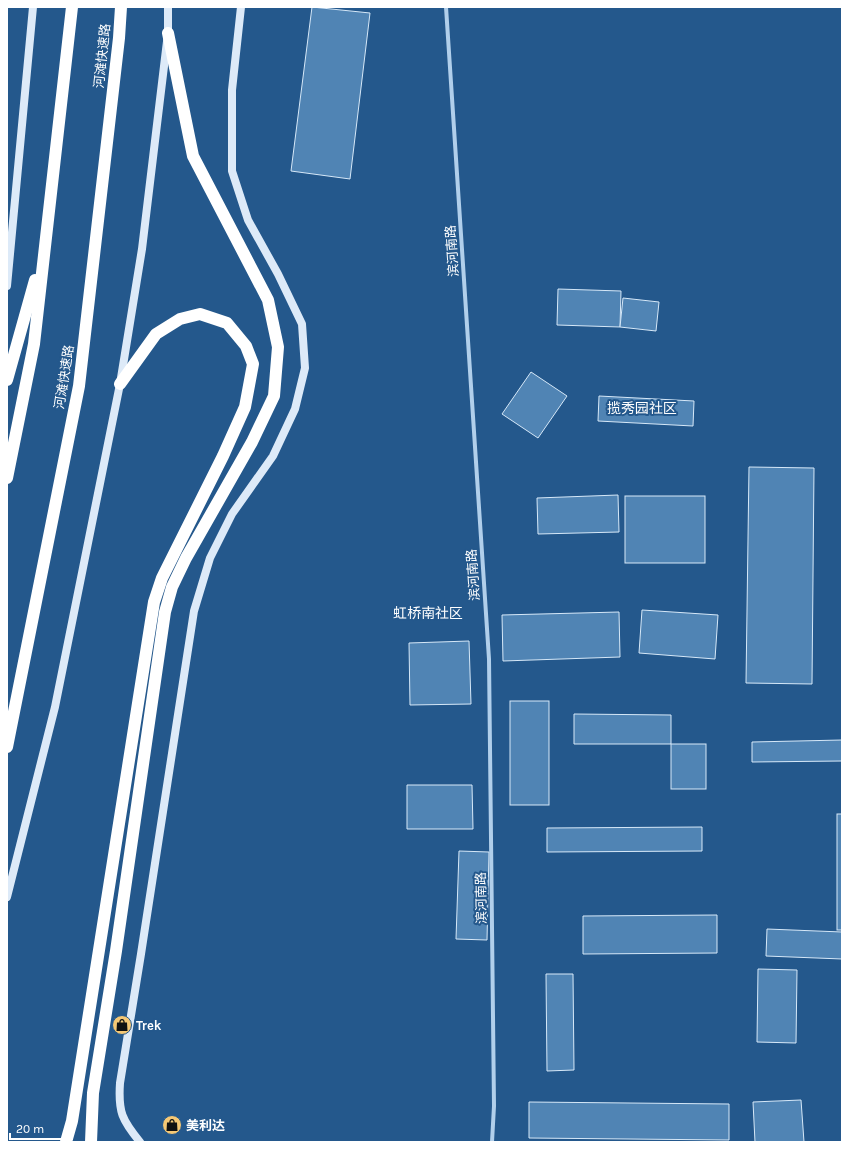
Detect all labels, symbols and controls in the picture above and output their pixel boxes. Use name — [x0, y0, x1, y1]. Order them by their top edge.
street label: 河滩快速路 — [91, 23, 113, 89]
street label: 滨河南路 — [443, 225, 461, 277]
street label: 河滩快速路 — [52, 344, 76, 410]
district label: 揽秀园社区 — [607, 400, 677, 417]
street label: 滨河南路 — [464, 549, 482, 601]
district label: 虹桥南社区 — [393, 605, 463, 622]
street label: 滨河南路 — [473, 872, 489, 924]
shop icon: Trek — [111, 1014, 133, 1036]
place label: Trek — [136, 1018, 162, 1033]
shop icon: 美利达 — [161, 1114, 183, 1136]
scale bar — [10, 1115, 72, 1141]
place label: 美利达 — [186, 1118, 225, 1133]
text: 20 m — [16, 1122, 44, 1136]

